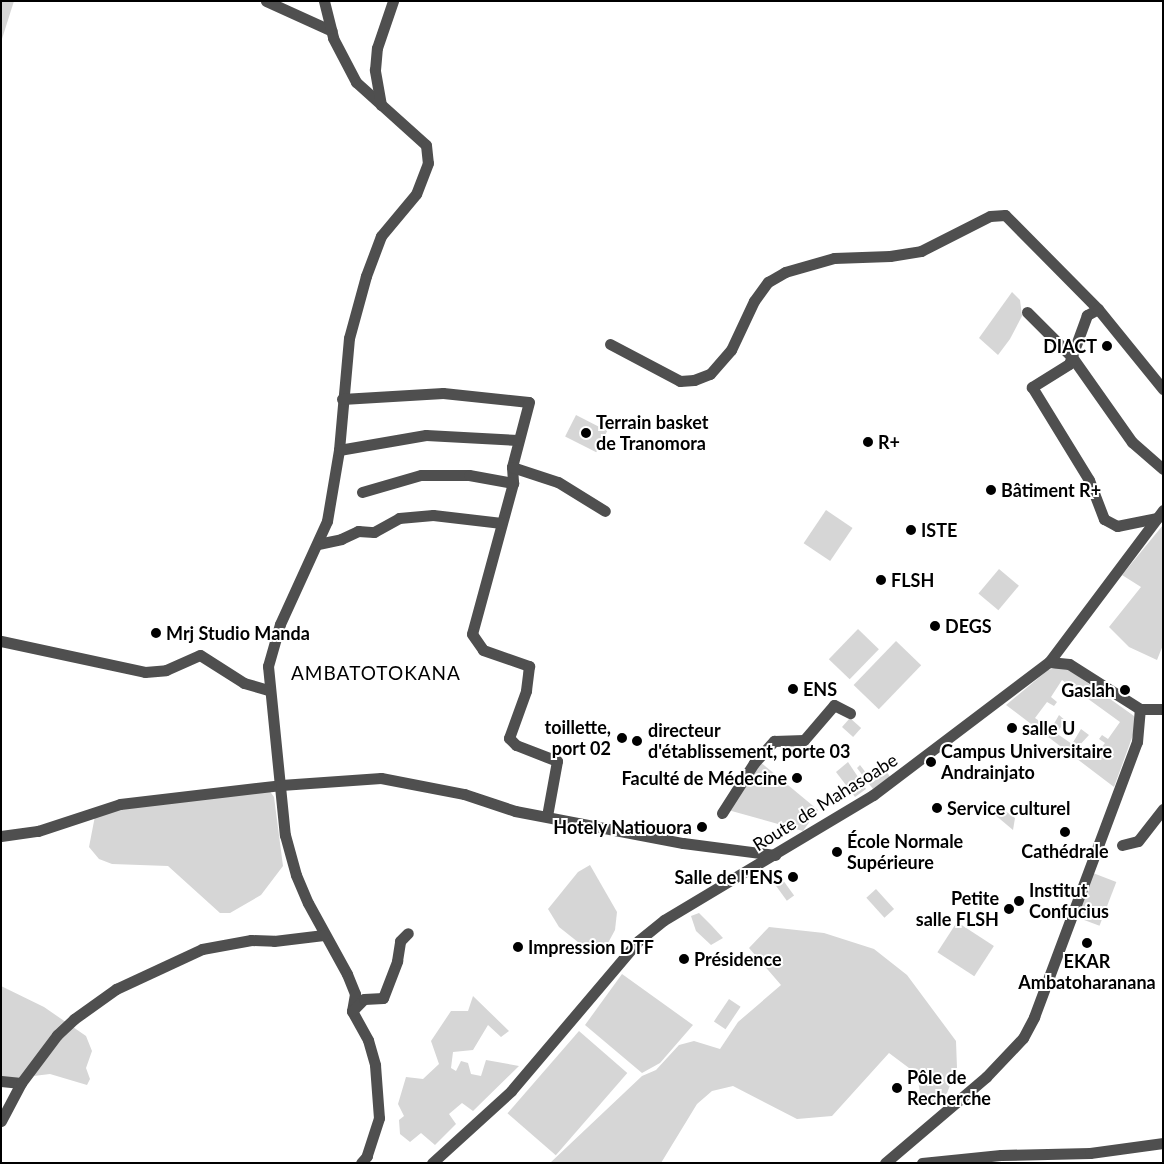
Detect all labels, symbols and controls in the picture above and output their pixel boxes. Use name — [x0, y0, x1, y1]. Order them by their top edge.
place label: DIACT — [1043, 335, 1097, 357]
marker: DIACT — [1101, 340, 1113, 352]
place label: Terrain basket de Tranomora — [596, 412, 708, 454]
marker: Terrain basket de Tranomora — [580, 427, 592, 439]
place label: R+ — [878, 431, 900, 453]
marker: R+ — [862, 436, 874, 448]
place label: Bâtiment R+ — [1001, 479, 1101, 501]
marker: Bâtiment R+ — [985, 484, 997, 496]
place label: ISTE — [921, 519, 957, 541]
marker: ISTE — [905, 524, 917, 536]
place label: FLSH — [891, 569, 934, 591]
marker: FLSH — [875, 574, 887, 586]
place label: DEGS — [945, 615, 992, 637]
marker: DEGS — [929, 620, 941, 632]
place label: Mrj Studio Manda — [166, 622, 310, 644]
marker: Mrj Studio Manda — [150, 627, 162, 639]
district label: AMBATOTOKANA — [290, 662, 462, 684]
place label: ENS — [803, 678, 837, 700]
place label: Gaslah — [1061, 679, 1115, 701]
marker: ENS — [787, 683, 799, 695]
marker: Gaslah — [1119, 684, 1131, 696]
place label: toillette, port 02 — [545, 717, 611, 760]
place label: salle U — [1022, 717, 1075, 739]
place label: directeur d'établissement, porte 03 — [648, 720, 850, 762]
marker: salle U — [1006, 722, 1018, 734]
marker: toillette, port 02 — [615, 731, 629, 745]
marker: directeur d'établissement, porte 03 — [630, 734, 644, 748]
place label: Campus Universitaire Andrainjato — [941, 741, 1112, 784]
street label: Route de Mahasoabe — [749, 749, 901, 855]
marker: Campus Universitaire Andrainjato — [925, 756, 937, 768]
place label: Faculté de Médecine — [622, 767, 787, 789]
marker: Faculté de Médecine — [791, 772, 803, 784]
place label: Service culturel — [947, 797, 1070, 819]
marker: Service culturel — [931, 802, 943, 814]
place label: Hotely Natiouora — [553, 816, 692, 838]
marker: Hotely Natiouora — [696, 821, 708, 833]
marker: Cathédrale — [1059, 826, 1071, 838]
place label: École Normale Supérieure — [847, 831, 963, 874]
place label: Cathédrale — [1021, 840, 1109, 862]
marker: École Normale Supérieure — [831, 846, 843, 858]
place label: Salle de l'ENS — [675, 866, 783, 888]
marker: Salle de l'ENS — [787, 871, 799, 883]
place label: Institut Confucius — [1029, 880, 1109, 922]
place label: Petite salle FLSH — [916, 888, 999, 931]
marker: Institut Confucius — [1013, 895, 1025, 907]
marker: Petite salle FLSH — [1003, 903, 1015, 915]
place label: Impression DTF — [528, 936, 654, 958]
marker: EKAR Ambatoharanana — [1081, 937, 1093, 949]
marker: Impression DTF — [512, 941, 524, 953]
place label: Présidence — [694, 948, 782, 970]
place label: EKAR Ambatoharanana — [1018, 951, 1156, 994]
marker: Présidence — [678, 953, 690, 965]
place label: Pôle de Recherche — [907, 1067, 991, 1110]
marker: Pôle de Recherche — [891, 1082, 903, 1094]

